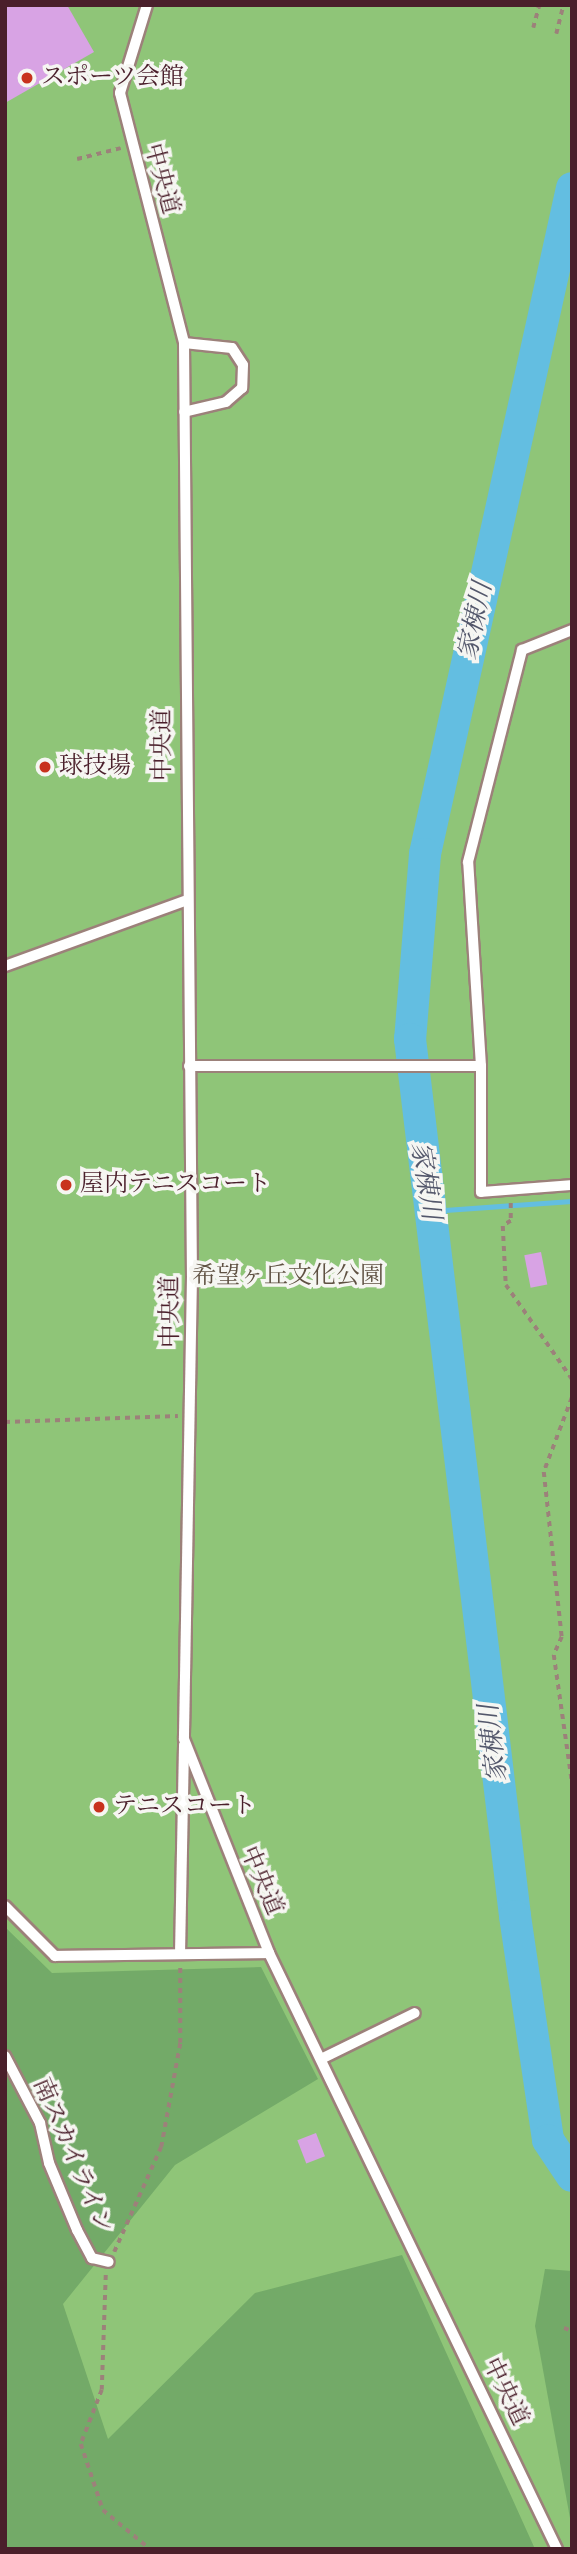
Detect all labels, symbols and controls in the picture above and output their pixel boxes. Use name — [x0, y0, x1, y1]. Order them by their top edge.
place label: スポーツ会館 — [41, 64, 185, 92]
marker: スポーツ会館 — [19, 70, 35, 86]
street label: 中央道 — [138, 140, 184, 218]
water label: 家棟川 — [453, 580, 499, 662]
street label: 中央道 — [149, 709, 177, 781]
place label: 球技場 — [59, 753, 131, 781]
marker: 球技場 — [37, 759, 53, 775]
water label: 家棟川 — [403, 1140, 447, 1222]
place label: 屋内テニスコート — [80, 1171, 272, 1199]
marker: 屋内テニスコート — [58, 1177, 74, 1193]
park label: 希望ヶ丘文化公園 — [192, 1263, 384, 1291]
street label: 中央道 — [157, 1276, 185, 1348]
water label: 家棟川 — [474, 1702, 514, 1784]
place label: テニスコート — [113, 1793, 257, 1821]
marker: テニスコート — [91, 1799, 107, 1815]
street label: 中央道 — [234, 1842, 288, 1920]
street label: 南スカイライン — [26, 2073, 118, 2239]
street label: 中央道 — [476, 2353, 534, 2431]

